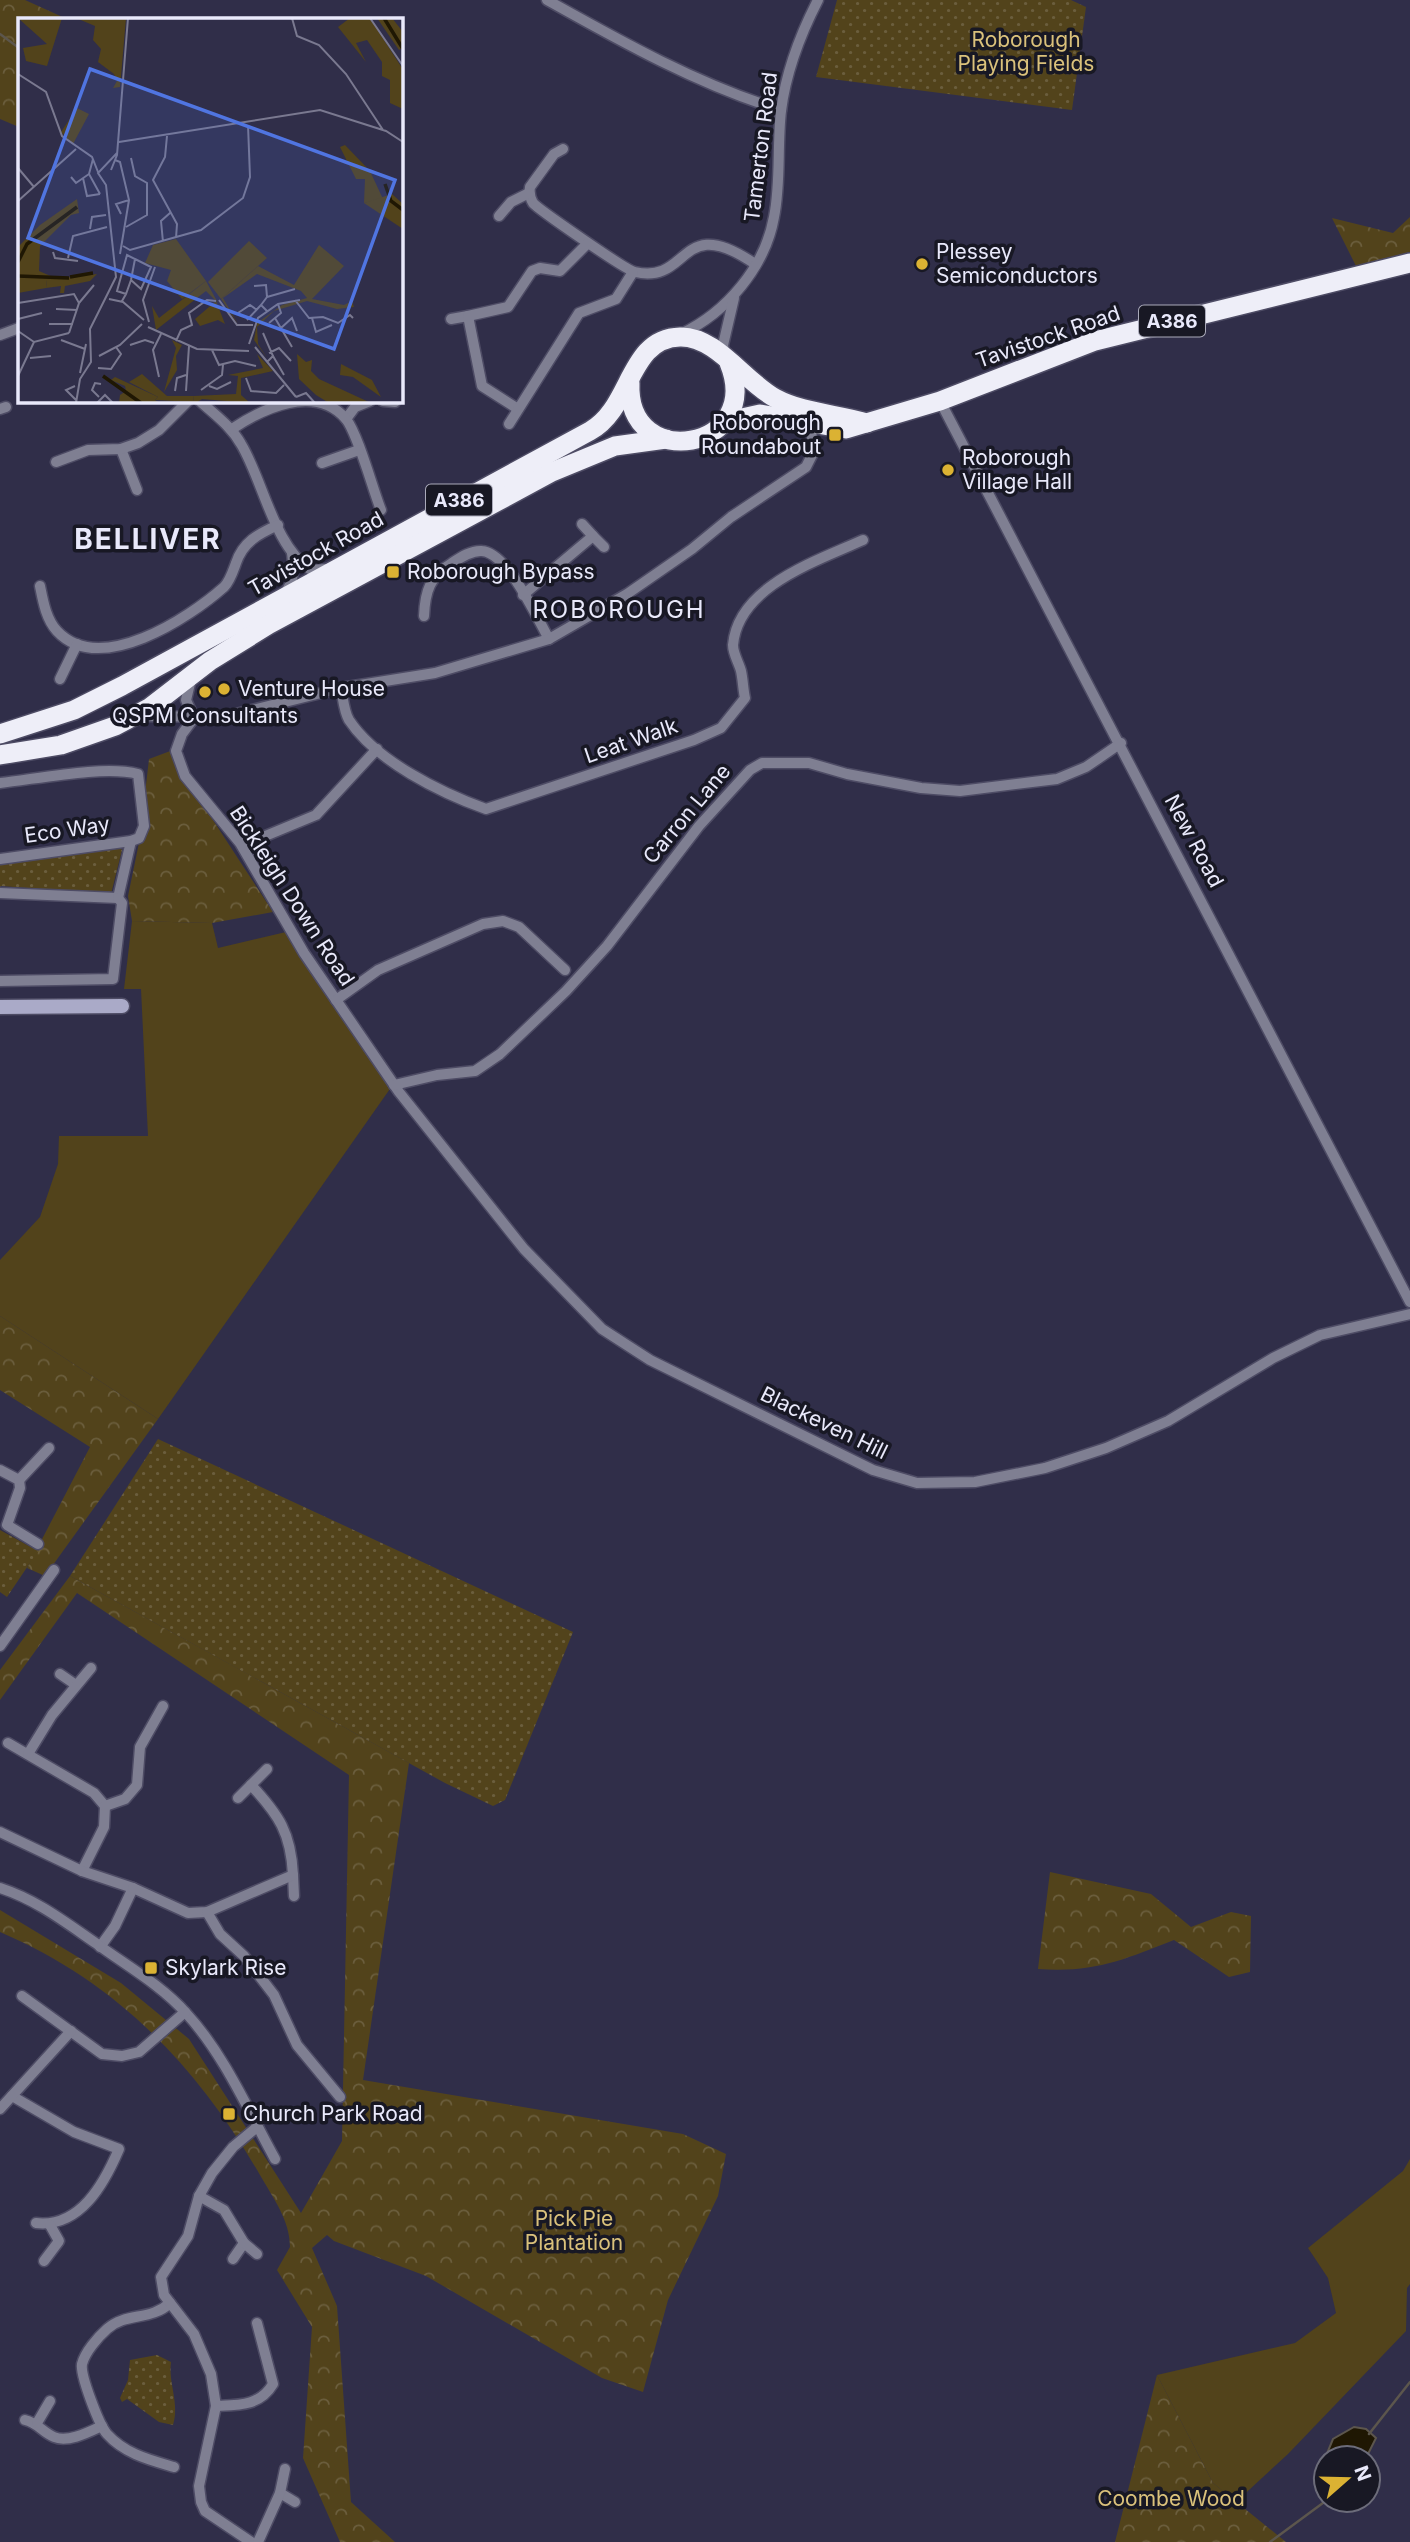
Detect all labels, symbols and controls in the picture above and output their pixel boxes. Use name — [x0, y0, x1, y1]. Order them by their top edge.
inset map — [18, 18, 402, 402]
park label: Roborough Playing Fields — [958, 27, 1094, 76]
street label: Tamerton Road — [739, 71, 782, 223]
place label: Plessey Semiconductors — [936, 239, 1098, 288]
marker: Plessey Semiconductors — [914, 256, 930, 272]
street label: Tavistock Road — [972, 300, 1123, 373]
road number: A386 — [1139, 306, 1205, 336]
place label: Roborough Roundabout — [701, 410, 821, 459]
marker: Roborough Roundabout — [827, 427, 843, 443]
place label: Roborough Village Hall — [962, 445, 1072, 494]
marker: Roborough Village Hall — [940, 462, 956, 478]
road number: A386 — [426, 485, 492, 516]
street label: Tavistock Road — [244, 506, 388, 601]
district label: BELLIVER — [74, 522, 222, 556]
place label: Roborough Bypass — [407, 559, 595, 584]
marker: Roborough Bypass — [385, 564, 401, 580]
district label: ROBOROUGH — [532, 595, 706, 624]
place label: Venture House — [238, 676, 385, 701]
marker: Venture House — [216, 681, 232, 697]
marker: QSPM Consultants — [197, 684, 213, 700]
place label: QSPM Consultants — [112, 703, 298, 728]
street label: Leat Walk — [581, 713, 681, 768]
street label: Carron Lane — [638, 759, 735, 869]
street label: New Road — [1160, 790, 1229, 891]
street label: Bickleigh Down Road — [225, 801, 360, 990]
street label: Eco Way — [23, 811, 111, 848]
street label: Blackeven Hill — [757, 1381, 892, 1464]
place label: Skylark Rise — [165, 1955, 286, 1980]
marker: Skylark Rise — [143, 1960, 159, 1976]
place label: Church Park Road — [243, 2101, 423, 2126]
marker: Church Park Road — [221, 2106, 237, 2122]
park label: Pick Pie Plantation — [525, 2206, 623, 2255]
north arrow — [1312, 2444, 1382, 2514]
text: N — [1349, 2463, 1376, 2484]
park label: Coombe Wood — [1097, 2486, 1245, 2511]

